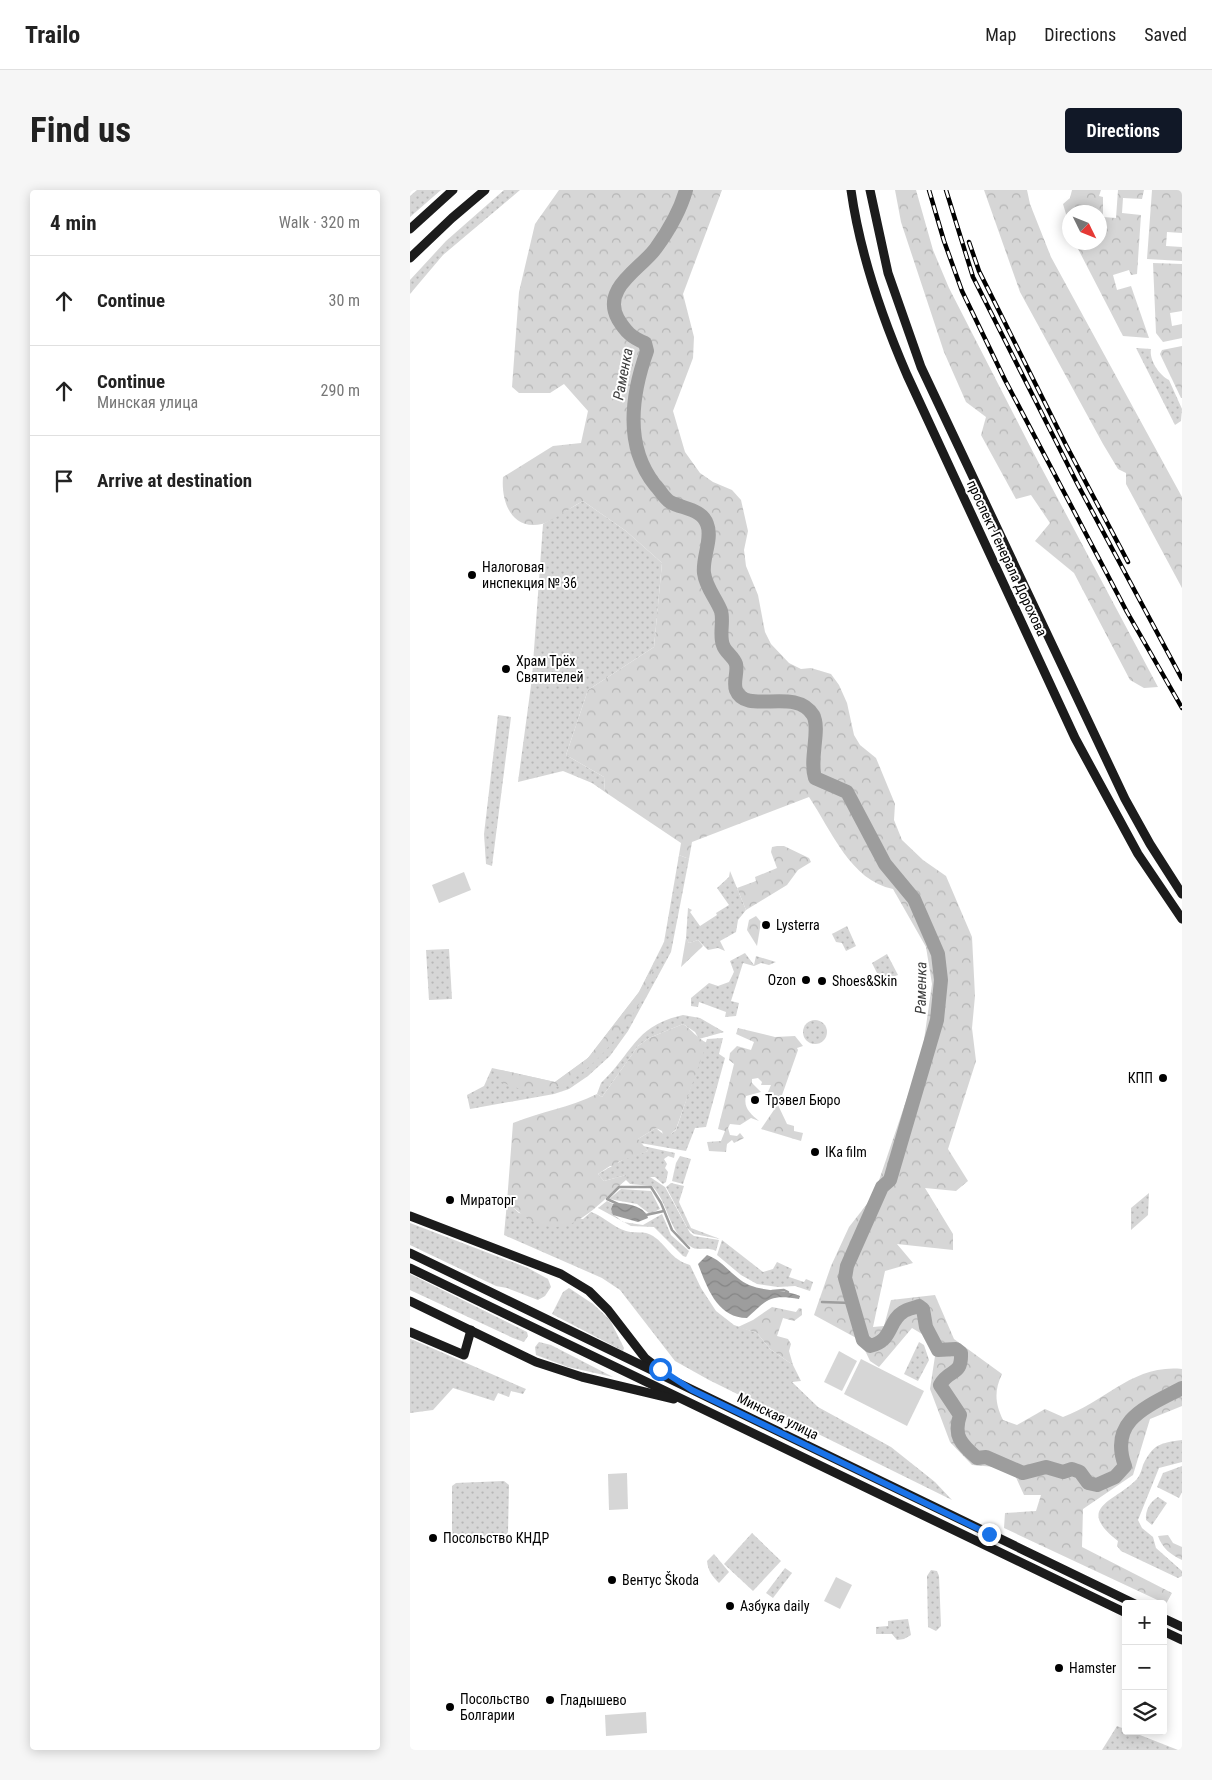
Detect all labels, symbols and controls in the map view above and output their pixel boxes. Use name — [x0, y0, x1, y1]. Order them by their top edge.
text: Trailo — [25, 21, 80, 49]
text: Map — [985, 24, 1016, 45]
text: Directions — [1044, 24, 1116, 45]
text: Saved — [1144, 24, 1187, 45]
button: Directions — [1065, 108, 1182, 153]
text: Find us — [30, 110, 131, 151]
north arrow — [1062, 205, 1107, 250]
text: 4 min — [50, 211, 97, 235]
text: Walk · 320 m — [279, 213, 360, 232]
icon: ahead — [50, 287, 78, 315]
text: Continue — [97, 289, 165, 312]
text: 30 m — [328, 291, 360, 310]
water label: Раменка — [609, 346, 637, 402]
text: Continue — [97, 370, 165, 393]
icon: ahead — [50, 377, 78, 405]
text: 290 m — [321, 381, 360, 400]
text: Минская улица — [97, 393, 198, 412]
icon: arrive — [50, 467, 78, 495]
text: Arrive at destination — [97, 469, 252, 492]
street label: проспект Генерала Дорохова — [964, 477, 1050, 639]
place label: Налоговая инспекция № 36 — [482, 559, 577, 591]
marker: Налоговая инспекция № 36 — [466, 569, 478, 581]
place label: Храм Трёх Святителей — [516, 653, 584, 685]
marker: Храм Трёх Святителей — [500, 663, 512, 675]
place label: Lysterra — [776, 917, 820, 933]
marker: Lysterra — [760, 919, 772, 931]
water label: Раменка — [912, 962, 930, 1014]
place label: Ozon — [768, 972, 796, 988]
place label: Shoes&Skin — [832, 973, 897, 989]
marker: Ozon — [800, 974, 812, 986]
marker: Shoes&Skin — [816, 975, 828, 987]
place label: КПП — [1128, 1070, 1153, 1086]
marker: КПП — [1157, 1072, 1169, 1084]
place label: Трэвел Бюро — [765, 1092, 841, 1108]
marker: Трэвел Бюро — [749, 1094, 761, 1106]
place label: IKa film — [825, 1144, 867, 1160]
marker: IKa film — [809, 1146, 821, 1158]
place label: Мираторг — [460, 1192, 516, 1208]
marker: Мираторг — [444, 1194, 456, 1206]
route start — [649, 1358, 672, 1381]
street label: Минская улица — [735, 1389, 821, 1443]
route end — [978, 1523, 1001, 1546]
place label: Посольство КНДР — [443, 1530, 550, 1546]
marker: Посольство КНДР — [427, 1532, 439, 1544]
place label: Вентус Škoda — [622, 1571, 699, 1588]
marker: Вентус Škoda — [606, 1574, 618, 1586]
place label: Азбука daily — [740, 1598, 810, 1614]
marker: Азбука daily — [724, 1600, 736, 1612]
map controls — [1122, 1600, 1167, 1735]
button: + — [1122, 1600, 1167, 1645]
button: − — [1122, 1645, 1167, 1690]
place label: Hamster — [1069, 1660, 1116, 1676]
marker: Hamster — [1053, 1662, 1065, 1674]
button: layers — [1122, 1690, 1167, 1735]
place label: Посольство Болгарии — [460, 1691, 529, 1723]
place label: Гладышево — [560, 1692, 627, 1708]
marker: Гладышево — [544, 1694, 556, 1706]
marker: Посольство Болгарии — [444, 1701, 456, 1713]

